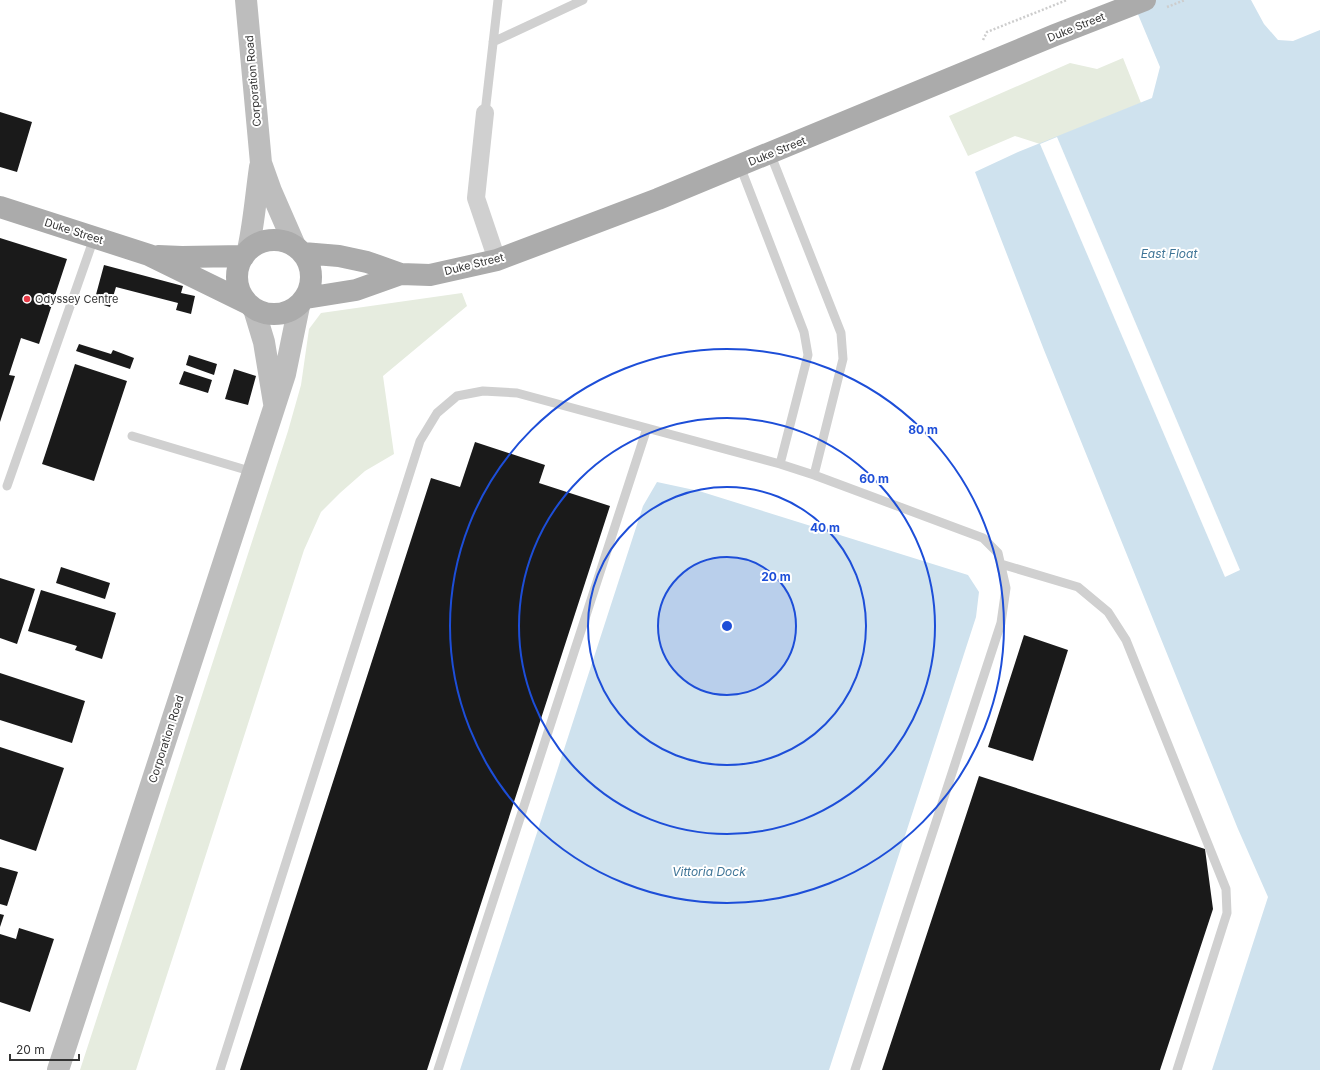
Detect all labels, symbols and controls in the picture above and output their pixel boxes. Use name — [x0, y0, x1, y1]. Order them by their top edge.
street label: Duke Street — [1045, 9, 1107, 45]
street label: Corporation Road — [242, 35, 264, 127]
street label: Duke Street — [746, 133, 808, 169]
street label: Duke Street — [43, 215, 105, 247]
water label: East Float — [1141, 246, 1198, 261]
street label: Duke Street — [443, 250, 506, 278]
place label: Odyssey Centre — [35, 292, 118, 306]
marker: Odyssey Centre — [22, 294, 32, 304]
text: 80 m — [908, 422, 938, 437]
text: 60 m — [859, 471, 889, 486]
text: 40 m — [810, 520, 840, 535]
text: 20 m — [761, 569, 791, 584]
centre of rings — [720, 619, 734, 633]
street label: Corporation Road — [145, 693, 187, 785]
water label: Vittoria Dock — [672, 864, 746, 879]
scale bar — [10, 1036, 79, 1062]
text: 20 m — [16, 1042, 45, 1057]

